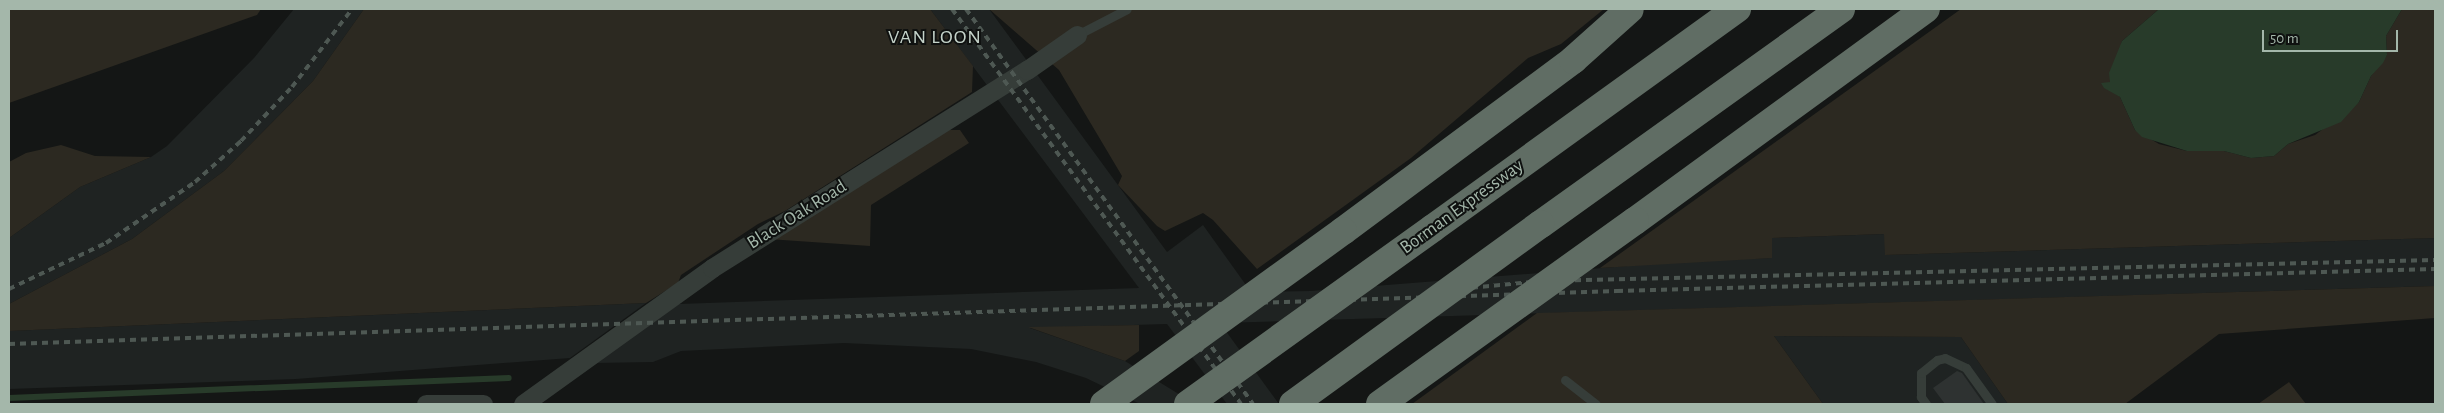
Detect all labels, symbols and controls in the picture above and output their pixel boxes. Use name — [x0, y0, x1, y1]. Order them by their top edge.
scale bar — [2264, 20, 2400, 52]
district label: VAN LOON — [887, 25, 983, 49]
text: 50 m — [2270, 31, 2299, 46]
street label: Borman Expressway — [1396, 155, 1528, 259]
street label: Black Oak Road — [743, 175, 851, 255]

